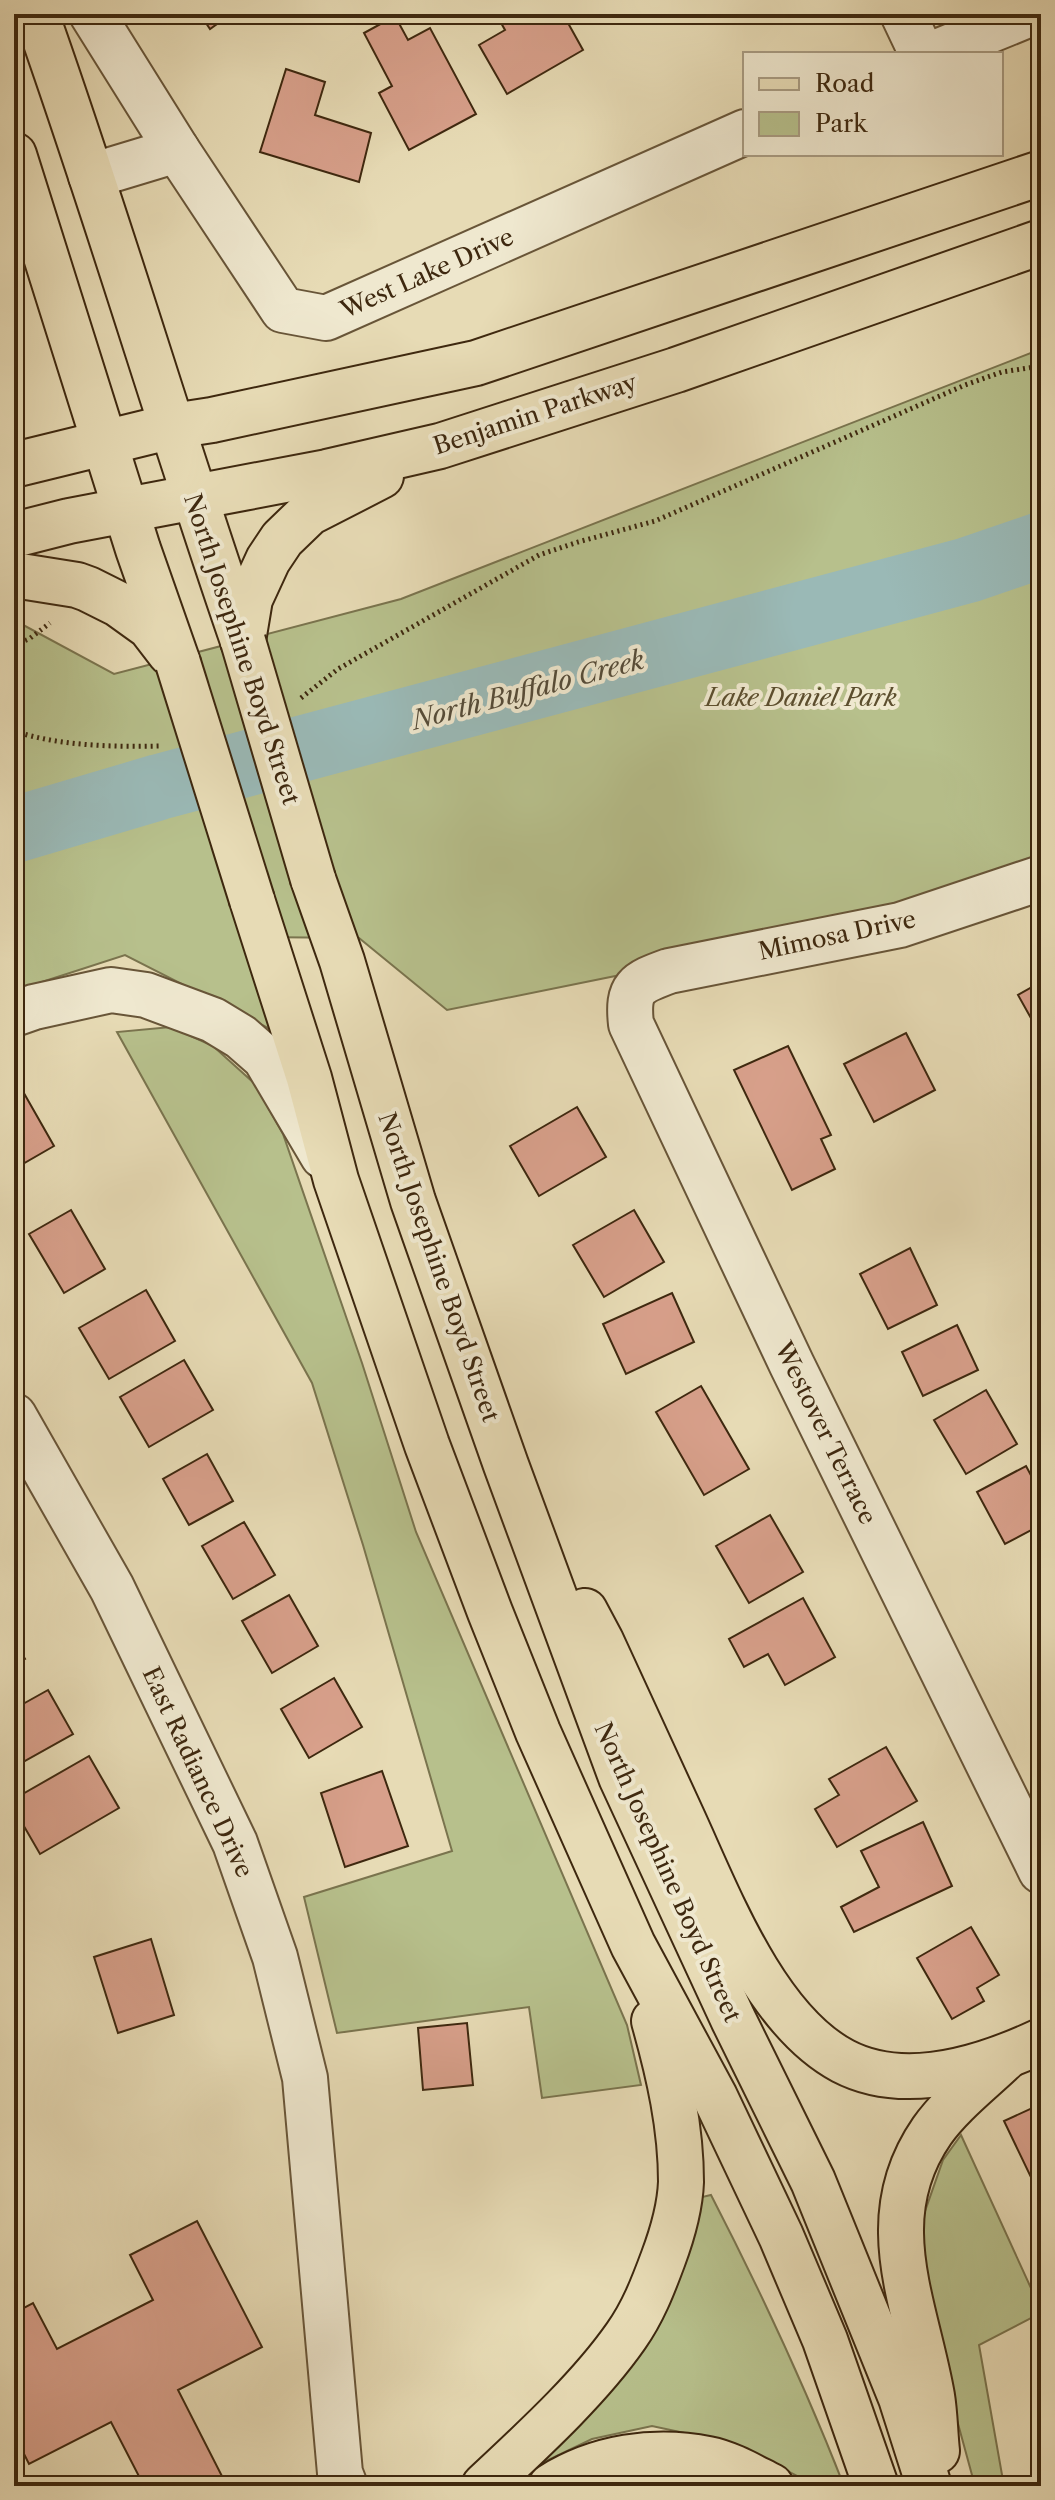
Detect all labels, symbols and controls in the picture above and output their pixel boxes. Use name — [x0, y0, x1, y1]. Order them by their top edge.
legend — [743, 52, 1003, 156]
text: Road — [815, 69, 875, 98]
text: Park — [815, 109, 868, 138]
street label: West Lake Drive — [335, 222, 518, 325]
street label: Benjamin Parkway — [430, 367, 641, 461]
street label: North Josephine Boyd Street — [178, 490, 306, 809]
water label: North Buffalo Creek — [406, 643, 648, 737]
park label: Lake Daniel Park — [703, 683, 897, 712]
street label: Mimosa Drive — [756, 904, 918, 966]
street label: North Josephine Boyd Street — [372, 1109, 506, 1426]
street label: Westover Terrace — [769, 1336, 883, 1529]
street label: East Radiance Drive — [136, 1662, 260, 1882]
street label: North Josephine Boyd Street — [589, 1718, 748, 2027]

